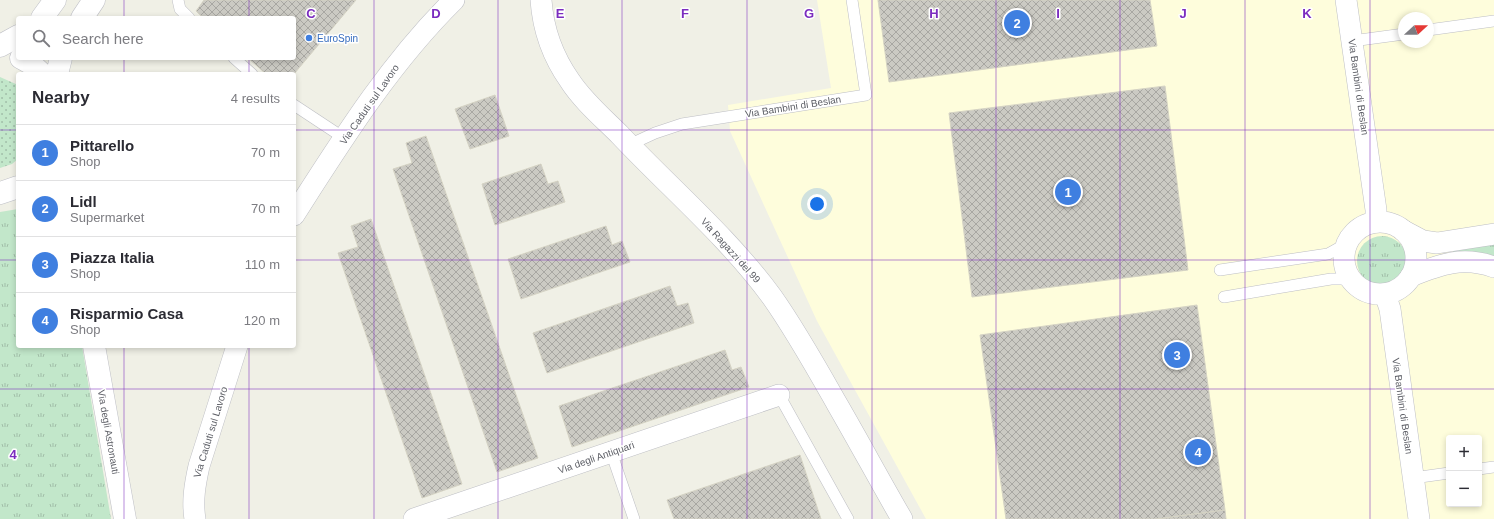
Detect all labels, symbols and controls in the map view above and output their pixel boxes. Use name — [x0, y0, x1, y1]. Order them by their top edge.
text: C — [306, 6, 316, 21]
text: D — [431, 6, 441, 21]
text: E — [556, 6, 565, 21]
text: F — [681, 6, 689, 21]
text: G — [804, 6, 814, 21]
text: H — [929, 6, 939, 21]
text: I — [1056, 6, 1060, 21]
text: J — [1179, 6, 1187, 21]
text: K — [1302, 6, 1312, 21]
pin: 2 — [1004, 8, 1030, 38]
north arrow — [1398, 12, 1434, 48]
search box — [16, 16, 296, 60]
icon: search — [30, 27, 52, 49]
text: Search here — [62, 30, 144, 47]
marker: EuroSpin — [304, 33, 314, 43]
place label: EuroSpin — [317, 33, 358, 44]
street label: Via Bambini di Beslan — [1346, 38, 1371, 136]
street label: Via Caduti sul Lavoro — [338, 62, 401, 146]
text: Nearby — [32, 88, 90, 107]
text: 4 results — [231, 91, 280, 106]
street label: Via Bambini di Beslan — [744, 93, 842, 120]
text: Pittarello — [70, 137, 134, 154]
text: 1 — [41, 145, 49, 160]
text: 70 m — [251, 145, 280, 160]
text: Shop — [70, 154, 100, 169]
pin: 1 — [1055, 177, 1081, 207]
text: Lidl — [70, 193, 97, 210]
your location — [807, 194, 827, 214]
text: 2 — [41, 201, 49, 216]
text: 70 m — [251, 201, 280, 216]
text: Supermarket — [70, 210, 144, 225]
street label: Via Ragazzi del 99 — [699, 216, 763, 285]
text: Piazza Italia — [70, 249, 154, 266]
text: 3 — [41, 257, 49, 272]
text: 110 m — [245, 257, 280, 272]
text: Shop — [70, 266, 100, 281]
text: Risparmio Casa — [70, 305, 183, 322]
text: 4 — [41, 313, 49, 328]
text: 120 m — [244, 313, 280, 328]
text: Shop — [70, 322, 100, 337]
pin: 3 — [1164, 340, 1190, 370]
street label: Via Bambini di Beslan — [1390, 357, 1415, 455]
street label: Via Caduti sul Lavoro — [191, 385, 230, 479]
street label: Via degli Astronauti — [96, 389, 121, 475]
map controls — [1446, 435, 1482, 507]
button: + — [1446, 435, 1482, 471]
pin: 4 — [1185, 437, 1211, 467]
street label: Via degli Antiquari — [557, 439, 636, 476]
text: 4 — [9, 447, 17, 462]
button: − — [1446, 471, 1482, 507]

